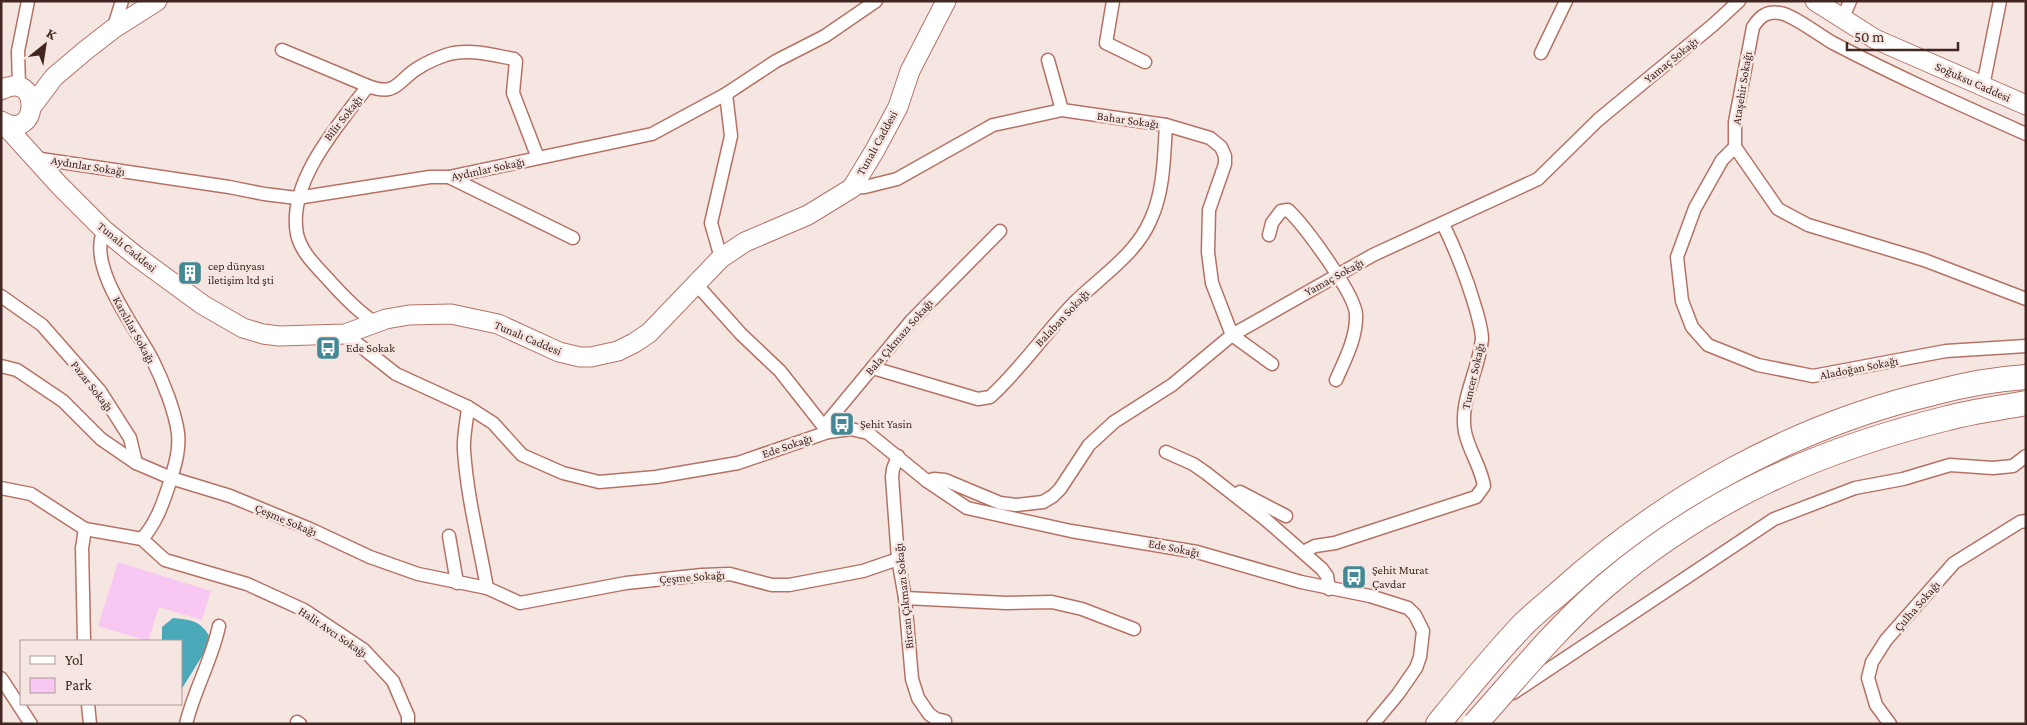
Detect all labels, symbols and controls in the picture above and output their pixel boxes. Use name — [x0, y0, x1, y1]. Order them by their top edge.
north arrow — [20, 20, 70, 70]
scale bar — [1847, 20, 1958, 52]
text: K — [44, 25, 60, 43]
text: 50 m — [1854, 29, 1884, 45]
street label: Yamaç Sokağı — [1641, 34, 1701, 86]
street label: Ataşehir Sokağı — [1729, 50, 1755, 126]
street label: Soğuksu Caddesi — [1933, 59, 2013, 105]
street label: Bilir Sokağı — [321, 92, 365, 144]
street label: Tunalı Caddesi — [853, 108, 901, 178]
street label: Bahar Sokağı — [1096, 109, 1160, 131]
street label: Aydınlar Sokağı — [50, 153, 126, 179]
street label: Aydınlar Sokağı — [450, 154, 526, 184]
street label: Tunalı Caddesi — [95, 219, 159, 275]
street label: Yamaç Sokağı — [1302, 255, 1366, 299]
place label: cep dünyası iletişim ltd şti — [208, 259, 274, 287]
building icon: cep dünyası iletişim ltd şti — [177, 260, 203, 286]
street label: Balaban Sokağı — [1032, 287, 1092, 349]
street label: Karslılar Sokağı — [110, 294, 158, 366]
street label: Bala Çıkmazı Sokağı — [862, 296, 936, 378]
street label: Tunalı Caddesi — [492, 318, 564, 358]
bus stop icon: Ede Sokak — [315, 335, 341, 361]
place label: Ede Sokak — [346, 341, 395, 355]
street label: Tuncer Sokağı — [1459, 341, 1487, 411]
street label: Aladoğan Sokağı — [1819, 354, 1899, 382]
street label: Pazar Sokağı — [68, 358, 116, 414]
bus stop icon: Şehit Yasin — [829, 411, 855, 437]
place label: Şehit Yasin — [860, 417, 913, 431]
street label: Ede Sokağı — [760, 431, 814, 461]
street label: Çeşme Sokağı — [253, 501, 319, 539]
street label: Ede Sokağı — [1147, 536, 1201, 560]
street label: Bircan Çıkmazı Sokağı — [891, 542, 917, 650]
place label: Şehit Murat Çavdar — [1372, 563, 1430, 591]
bus stop icon: Şehit Murat Çavdar — [1341, 564, 1367, 590]
street label: Çeşme Sokağı — [659, 568, 725, 586]
street label: Çulha Sokağı — [1891, 578, 1943, 634]
street label: Halit Avcı Sokağı — [296, 604, 370, 660]
legend — [20, 640, 182, 705]
text: Yol — [65, 652, 83, 668]
text: Park — [65, 677, 92, 693]

